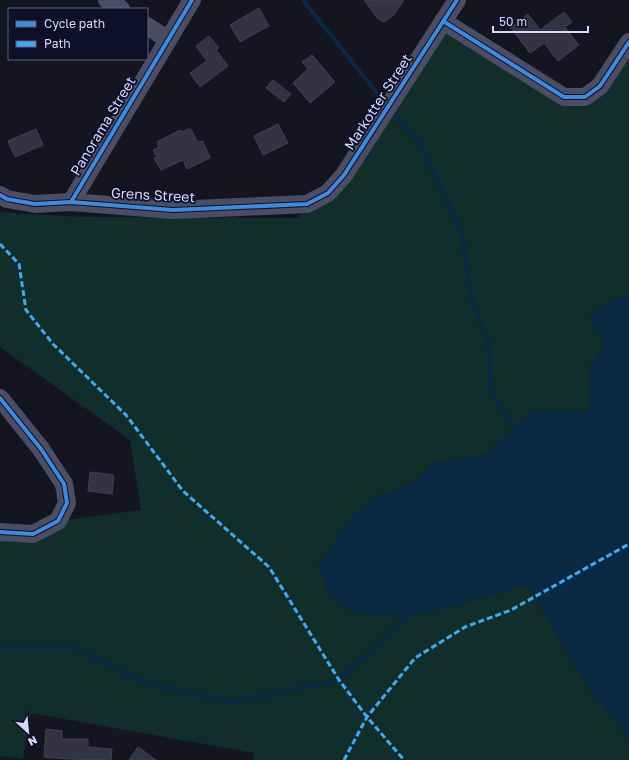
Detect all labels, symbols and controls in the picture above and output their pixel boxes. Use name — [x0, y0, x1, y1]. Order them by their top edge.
legend — [8, 8, 148, 60]
scale bar — [493, 8, 588, 34]
text: 50 m — [499, 14, 527, 29]
text: Cycle path — [44, 16, 105, 31]
text: Path — [44, 36, 71, 51]
street label: Markotter Street — [340, 51, 415, 153]
street label: Panorama Street — [66, 73, 139, 178]
street label: Grens Street — [110, 184, 196, 205]
north arrow — [8, 712, 48, 752]
text: N — [26, 734, 39, 749]

